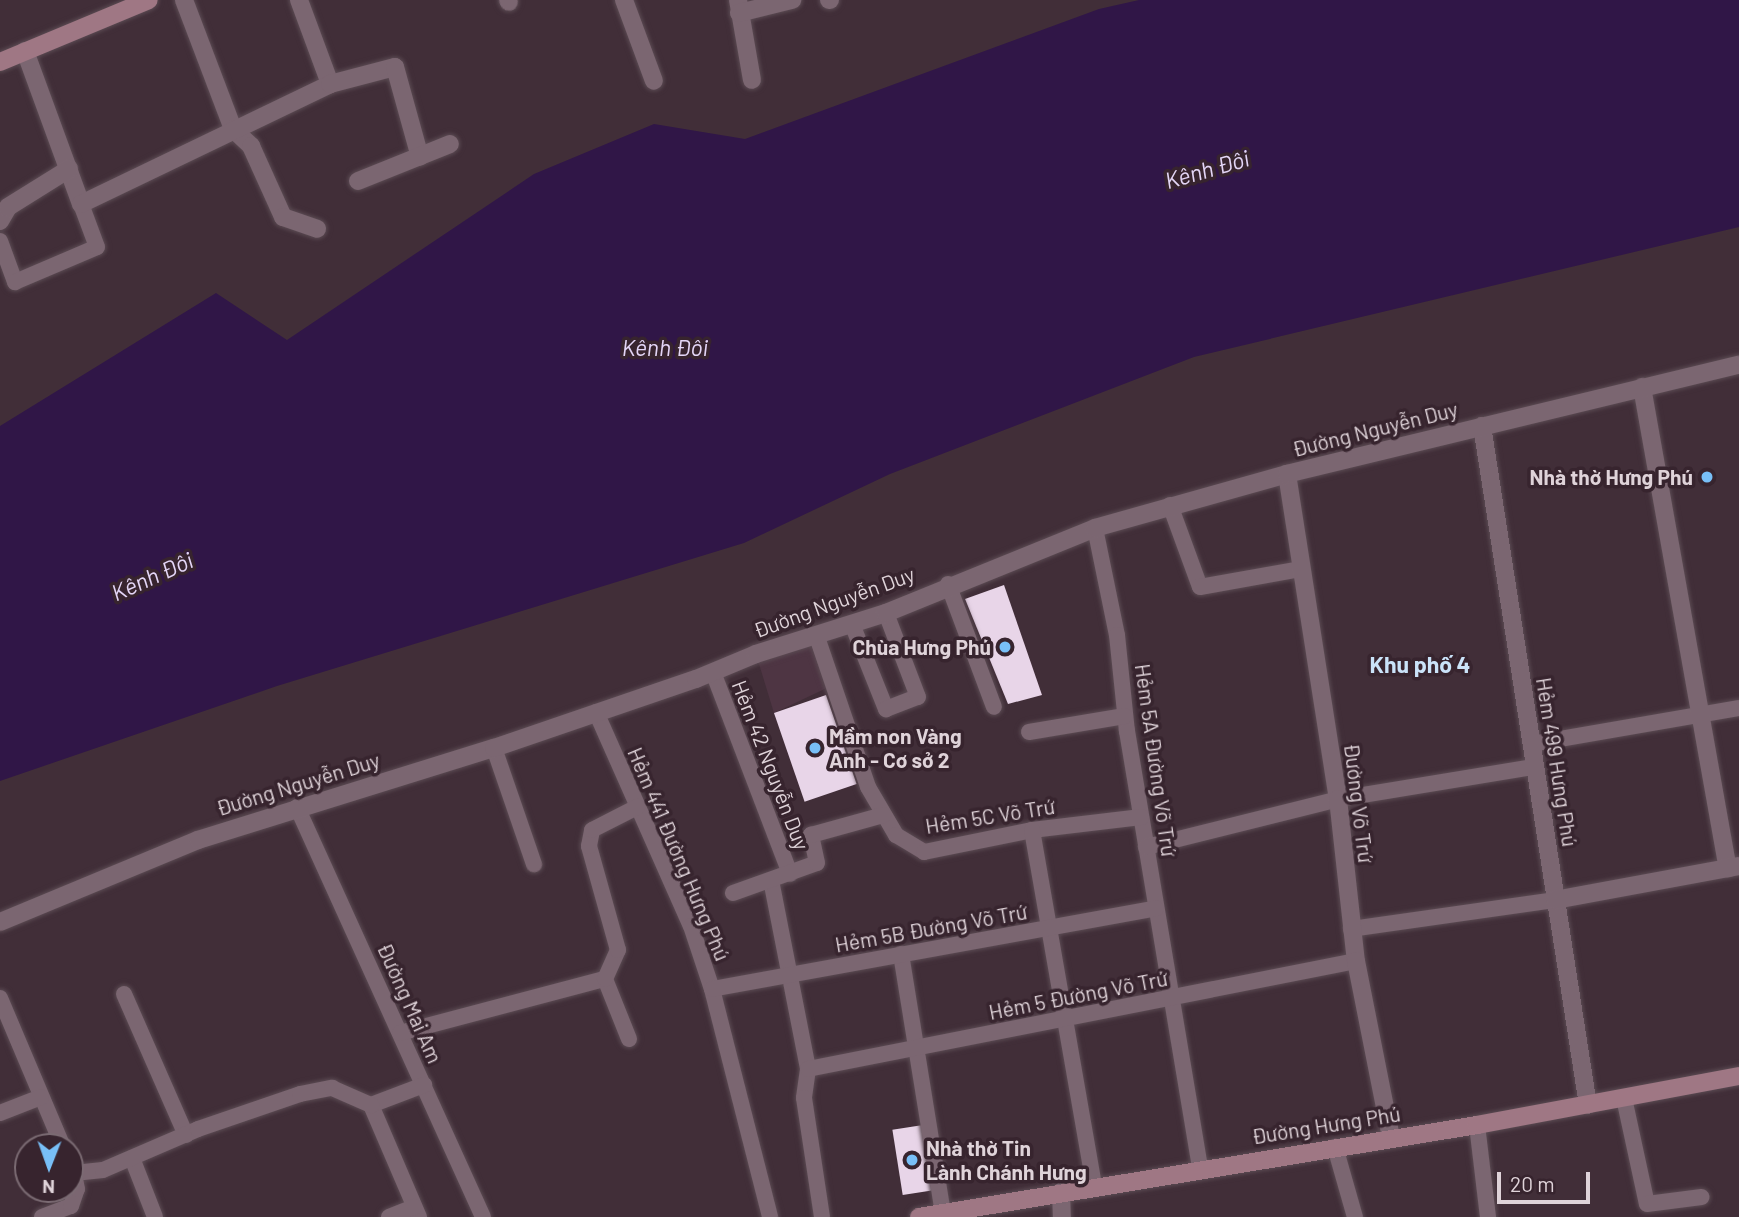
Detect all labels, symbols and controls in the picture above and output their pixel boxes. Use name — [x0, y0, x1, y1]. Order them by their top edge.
water label: Kênh Đôi — [1162, 144, 1252, 194]
water label: Kênh Đôi — [622, 333, 708, 361]
street label: Đường Nguyễn Duy — [1290, 396, 1460, 462]
place label: Nhà thờ Hưng Phú — [1530, 464, 1693, 490]
marker: Nhà thờ Hưng Phú — [1699, 469, 1715, 485]
water label: Kênh Đôi — [107, 546, 197, 606]
street label: Đường Nguyễn Duy — [750, 561, 918, 643]
place label: Chùa Hưng Phú — [852, 634, 991, 660]
marker: Chùa Hưng Phú — [997, 639, 1013, 655]
district label: Khu phố 4 — [1370, 650, 1470, 678]
street label: Hẻm 5A Đường Võ Trứ — [1130, 662, 1182, 858]
street label: Hẻm 499 Hưng Phú — [1531, 676, 1583, 848]
street label: Hẻm 42 Nguyễn Duy — [727, 677, 815, 853]
place label: Mầm non Vàng Anh - Cơ sở 2 — [829, 723, 962, 773]
marker: Mầm non Vàng Anh - Cơ sở 2 — [807, 740, 823, 756]
street label: Đường Võ Trứ — [1339, 742, 1379, 864]
street label: Hẻm 441 Đường Hưng Phú — [623, 743, 735, 965]
street label: Đường Nguyễn Duy — [213, 747, 383, 821]
street label: Hẻm 5C Võ Trứ — [923, 793, 1057, 839]
street label: Hẻm 5B Đường Võ Trứ — [833, 899, 1029, 957]
street label: Đường Mai Am — [372, 939, 448, 1067]
street label: Hẻm 5 Đường Võ Trứ — [987, 965, 1169, 1025]
street label: Đường Hưng Phú — [1250, 1101, 1402, 1149]
north arrow — [14, 1133, 84, 1203]
place label: Nhà thờ Tin Lành Chánh Hưng — [926, 1135, 1087, 1185]
marker: Nhà thờ Tin Lành Chánh Hưng — [904, 1152, 920, 1168]
scale bar — [1501, 1158, 1594, 1202]
text: 20 m — [1510, 1171, 1555, 1196]
text: N — [42, 1176, 55, 1199]

